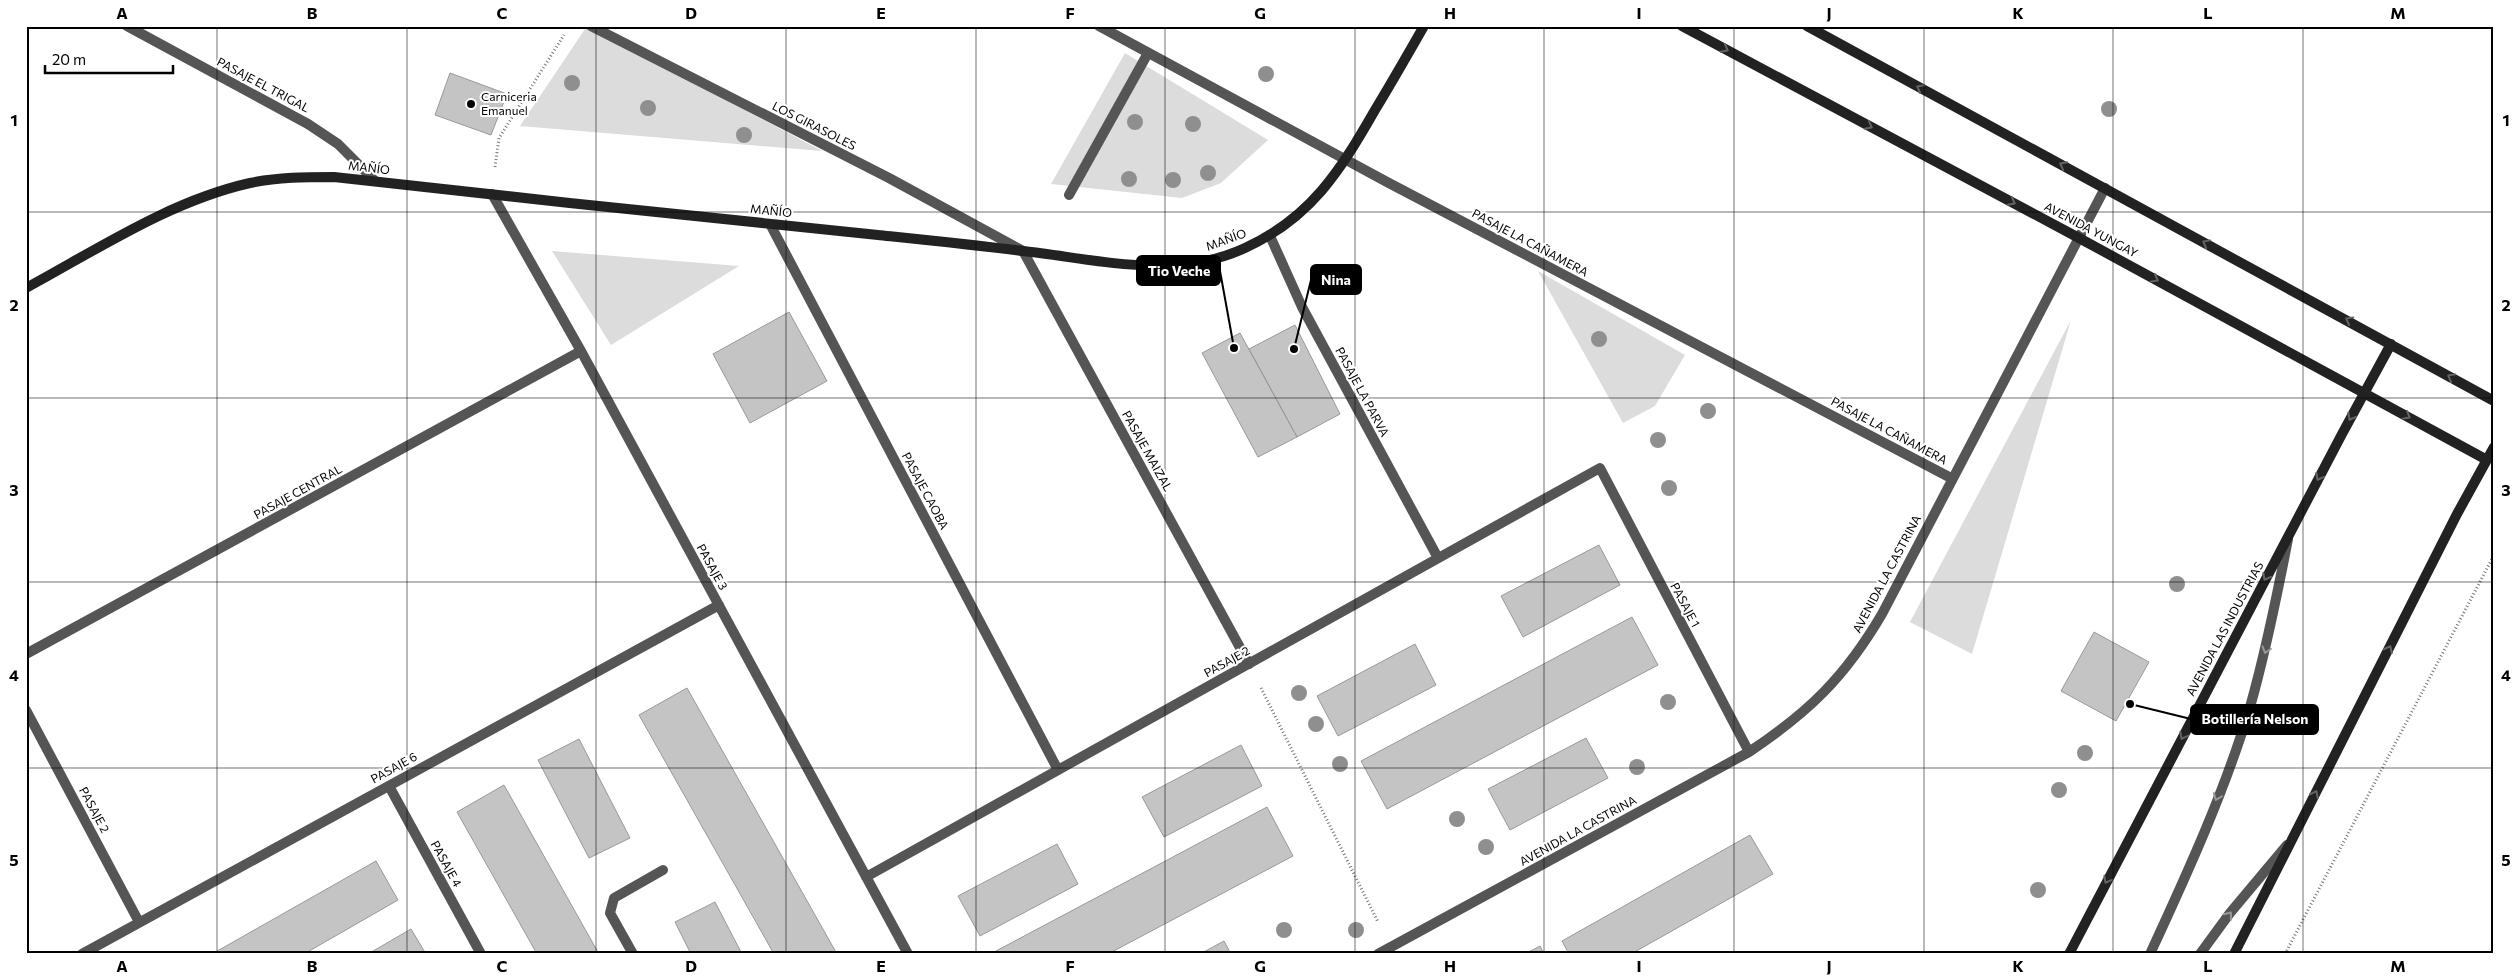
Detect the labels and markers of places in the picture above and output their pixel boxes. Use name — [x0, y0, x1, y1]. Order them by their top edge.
place label: Carniceria Emanuel — [481, 89, 537, 117]
marker: Carniceria Emanuel — [465, 98, 477, 110]
callout: Tio Veche — [1137, 256, 1220, 285]
callout: Nina — [1311, 265, 1361, 294]
callout: Botillería Nelson — [2191, 705, 2318, 734]

